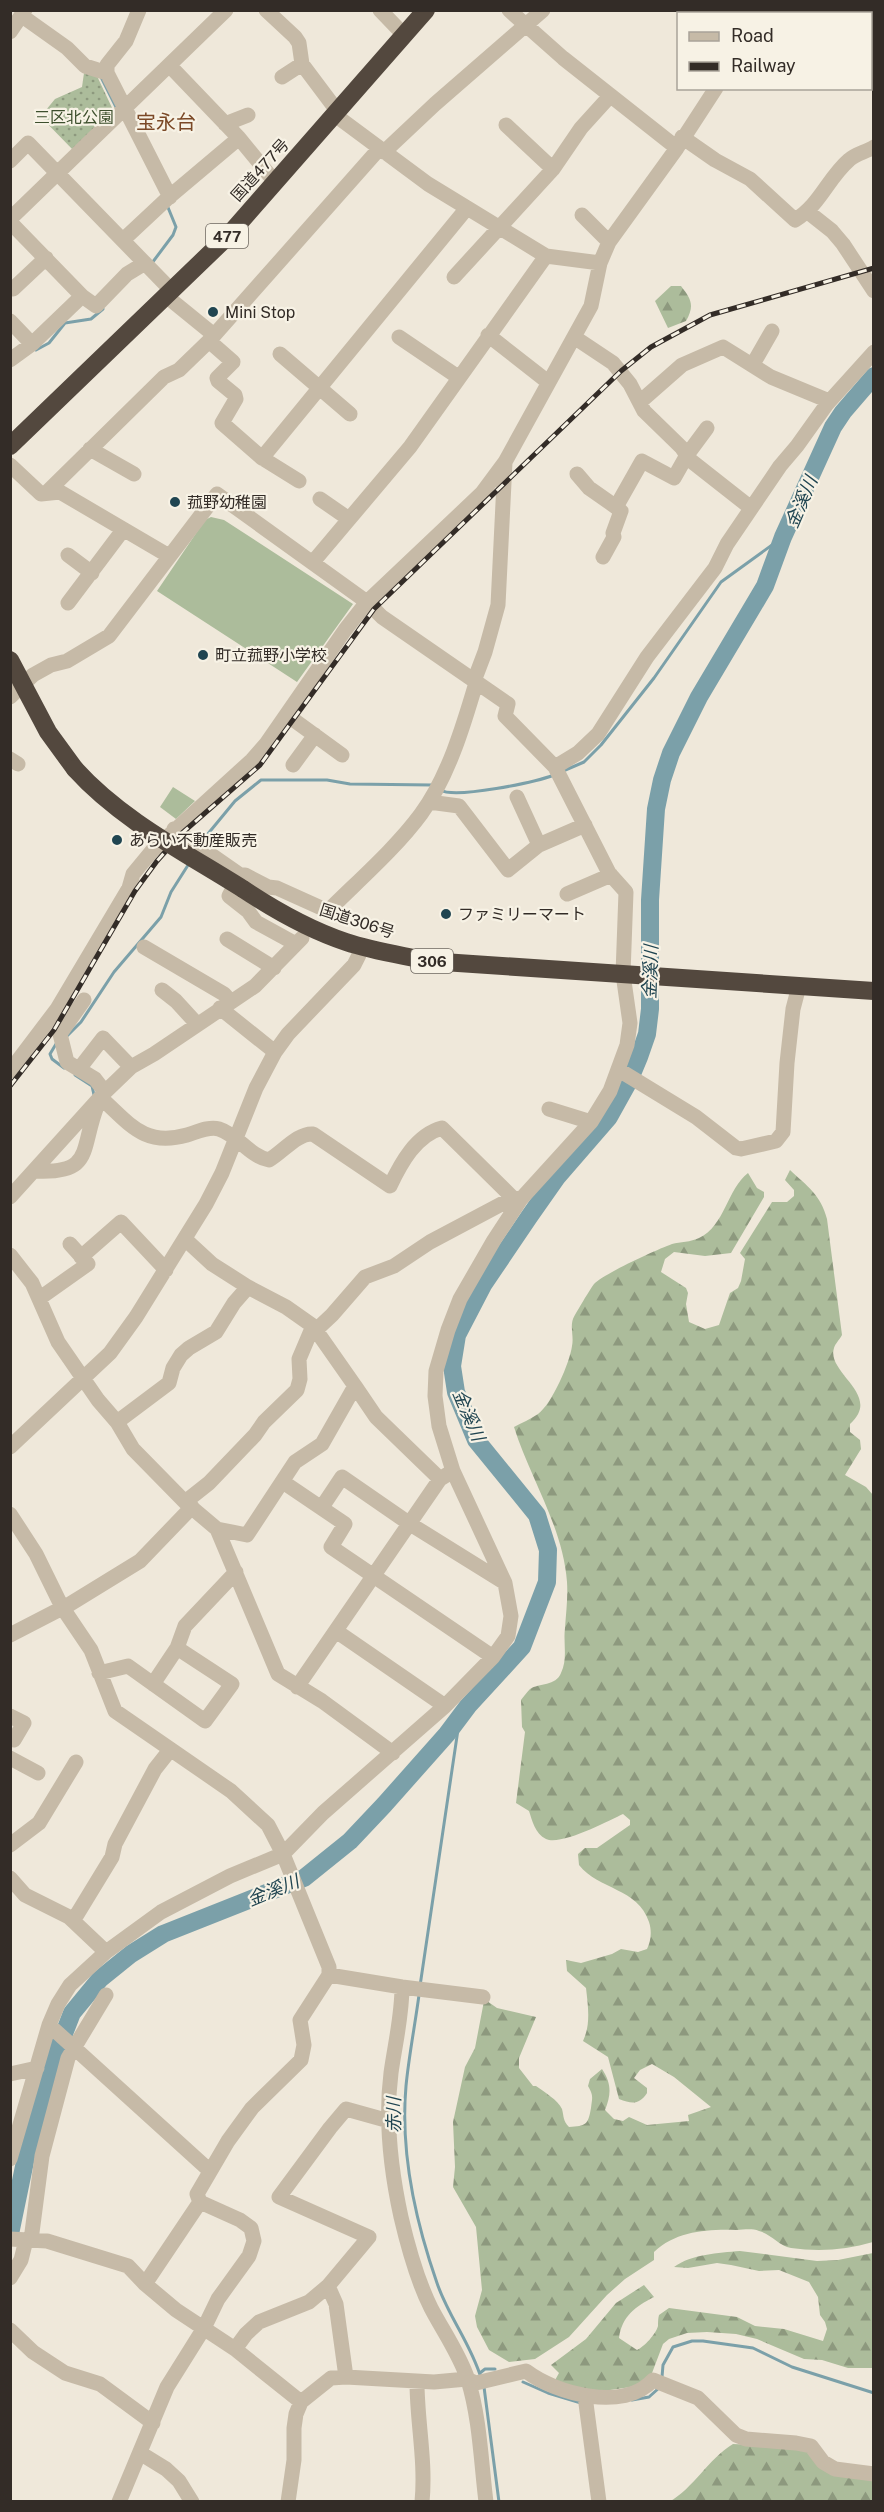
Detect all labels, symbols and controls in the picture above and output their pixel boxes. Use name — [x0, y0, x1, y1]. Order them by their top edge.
legend — [677, 12, 872, 90]
text: Road — [731, 25, 774, 46]
text: Railway — [731, 55, 796, 76]
park label: 三区北公園 — [34, 108, 114, 127]
district label: 宝永台 — [136, 110, 196, 134]
street label: 国道477号 — [227, 135, 293, 205]
road number: 477 — [206, 224, 248, 248]
place label: Mini Stop — [225, 303, 295, 322]
marker: Mini Stop — [206, 305, 220, 319]
water label: 金溪川 — [781, 471, 822, 531]
place label: 菰野幼稚園 — [187, 493, 267, 512]
marker: 菰野幼稚園 — [168, 495, 182, 509]
place label: 町立菰野小学校 — [215, 646, 327, 665]
marker: 町立菰野小学校 — [196, 648, 210, 662]
place label: あらい不動産販売 — [129, 831, 257, 850]
marker: あらい不動産販売 — [110, 833, 124, 847]
street label: 国道306号 — [317, 900, 397, 942]
place label: ファミリーマート — [458, 905, 586, 924]
marker: ファミリーマート — [439, 907, 453, 921]
water label: 金溪川 — [639, 943, 662, 999]
road number: 306 — [411, 949, 453, 973]
water label: 金溪川 — [449, 1386, 490, 1446]
water label: 金溪川 — [244, 1869, 304, 1910]
water label: 赤川 — [383, 2095, 404, 2133]

